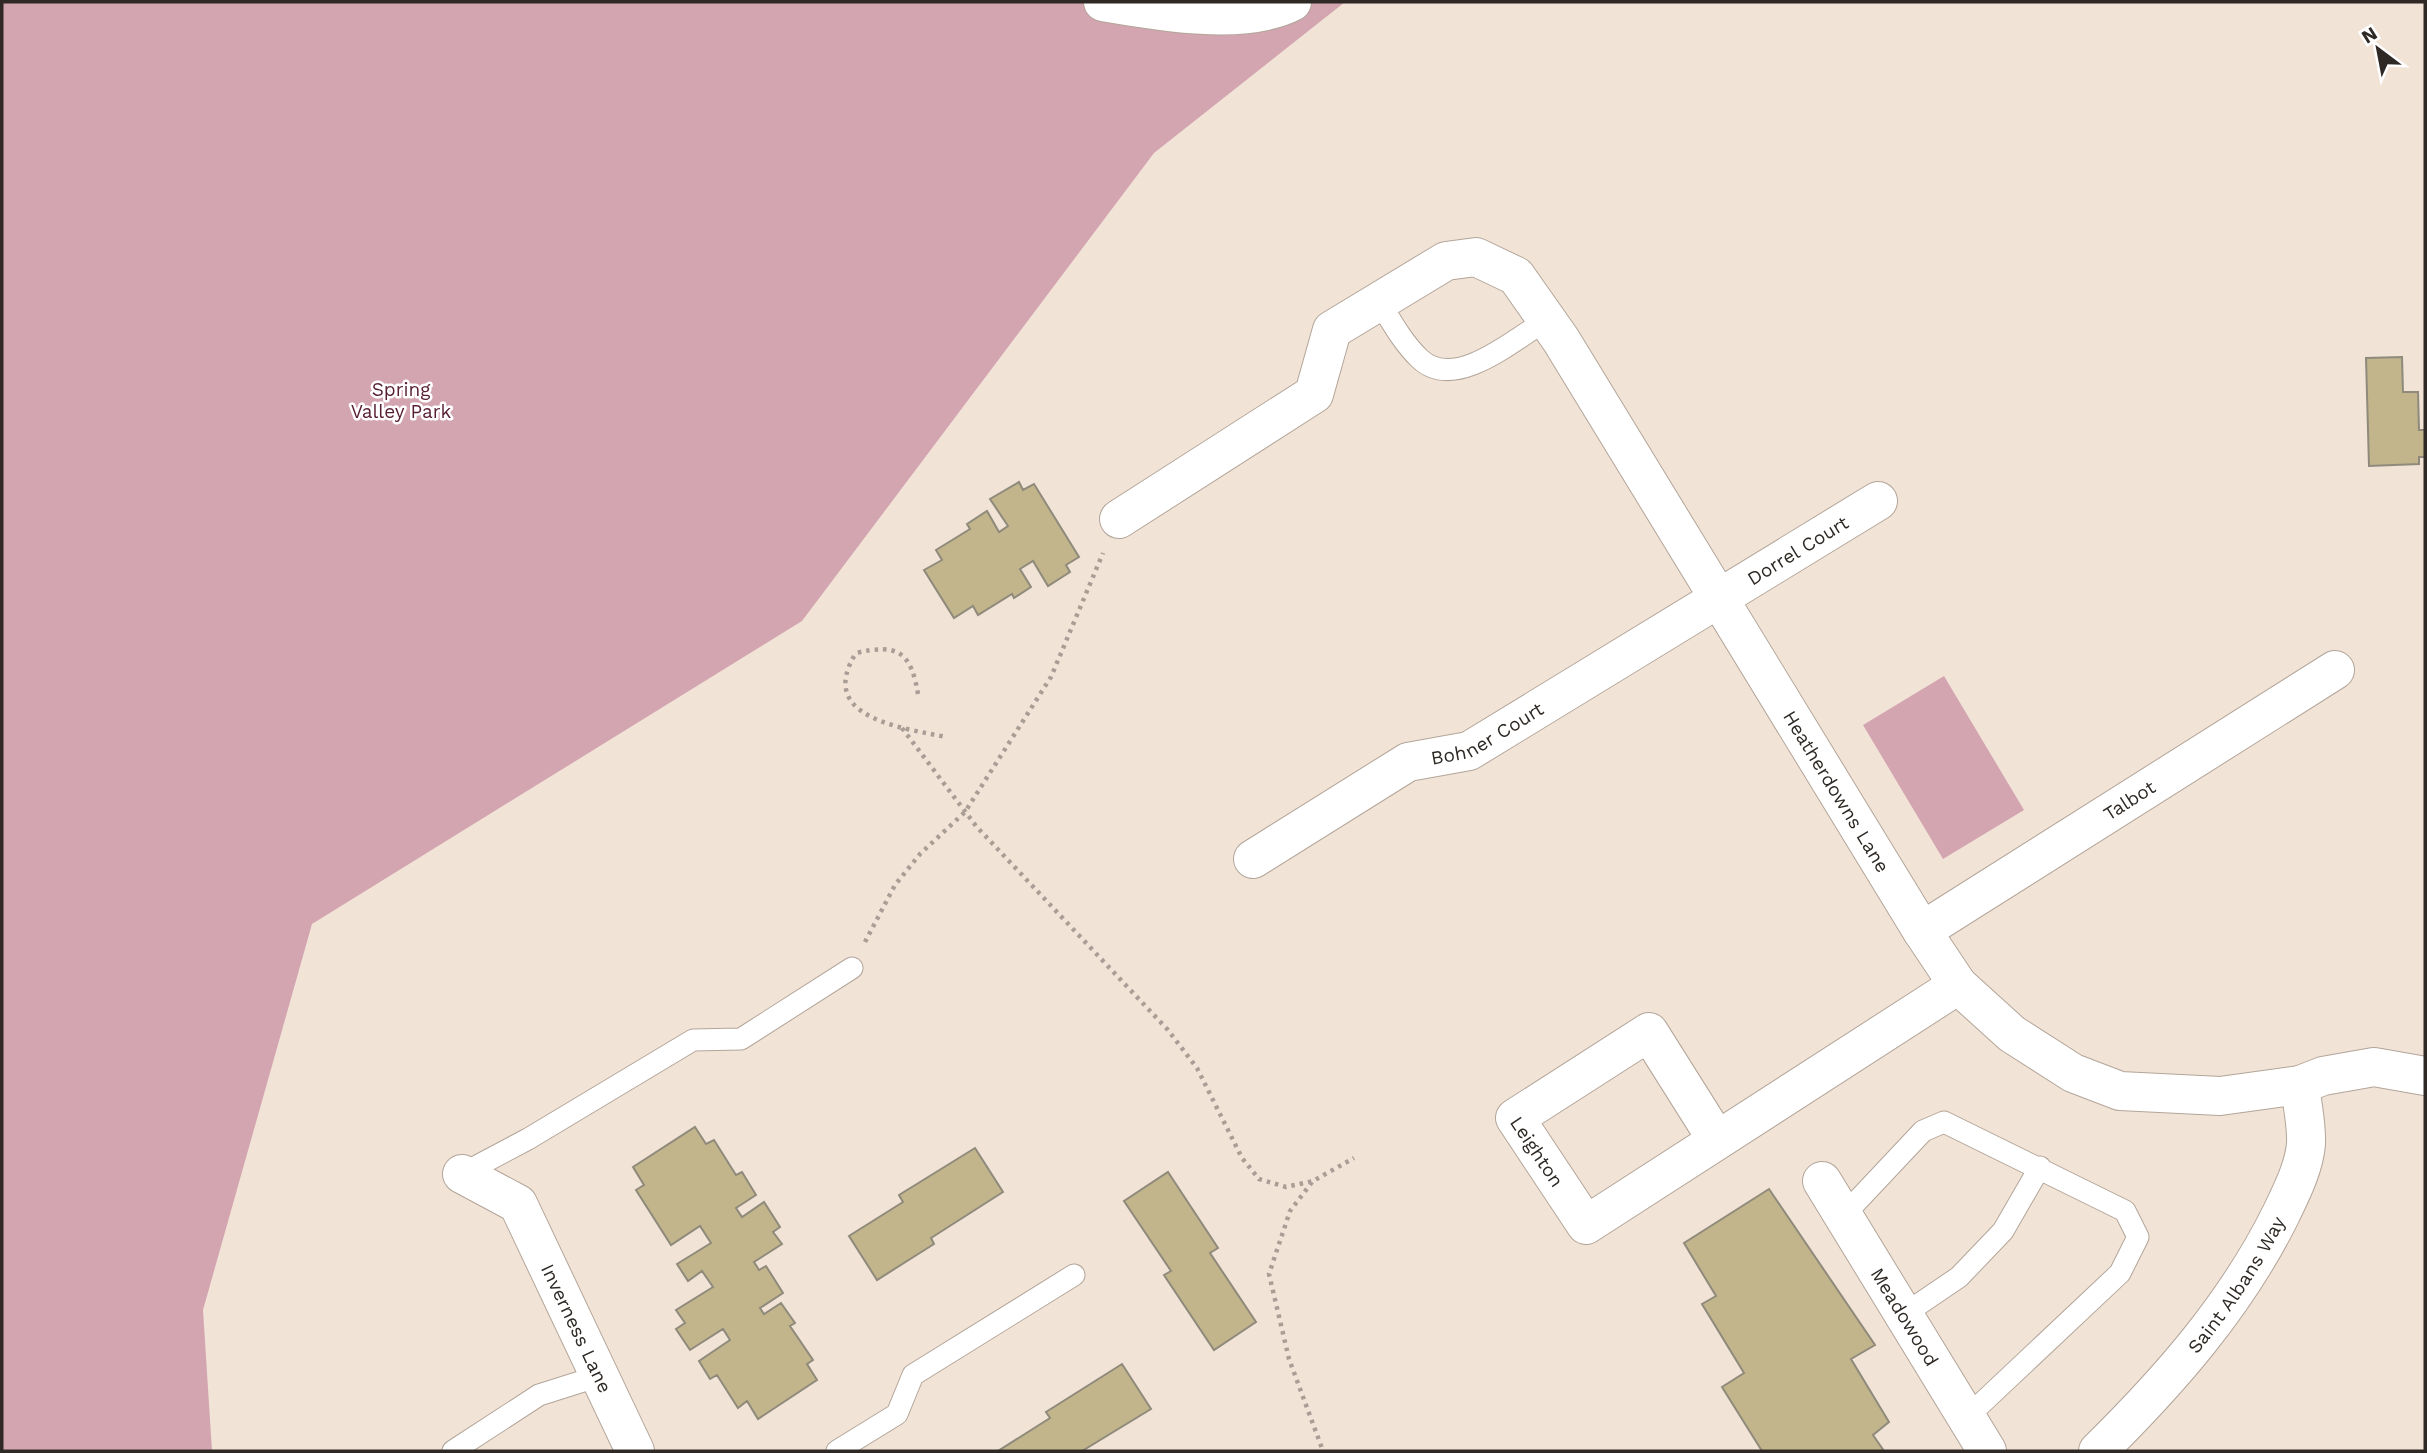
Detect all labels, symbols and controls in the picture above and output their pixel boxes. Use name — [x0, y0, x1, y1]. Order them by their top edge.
north arrow — [2343, 14, 2413, 84]
text: N — [2357, 22, 2381, 48]
park label: Spring Valley Park — [351, 378, 452, 423]
street label: Dorrel Court — [1743, 510, 1852, 590]
street label: Bohner Court — [1429, 697, 1547, 769]
street label: Heatherdowns Lane — [1779, 706, 1895, 876]
street label: Talbot — [2099, 775, 2159, 825]
street label: Leighton — [1506, 1112, 1569, 1191]
street label: Saint Albans Way — [2182, 1212, 2290, 1358]
street label: Inverness Lane — [537, 1260, 617, 1396]
street label: Meadowood — [1866, 1263, 1944, 1370]

